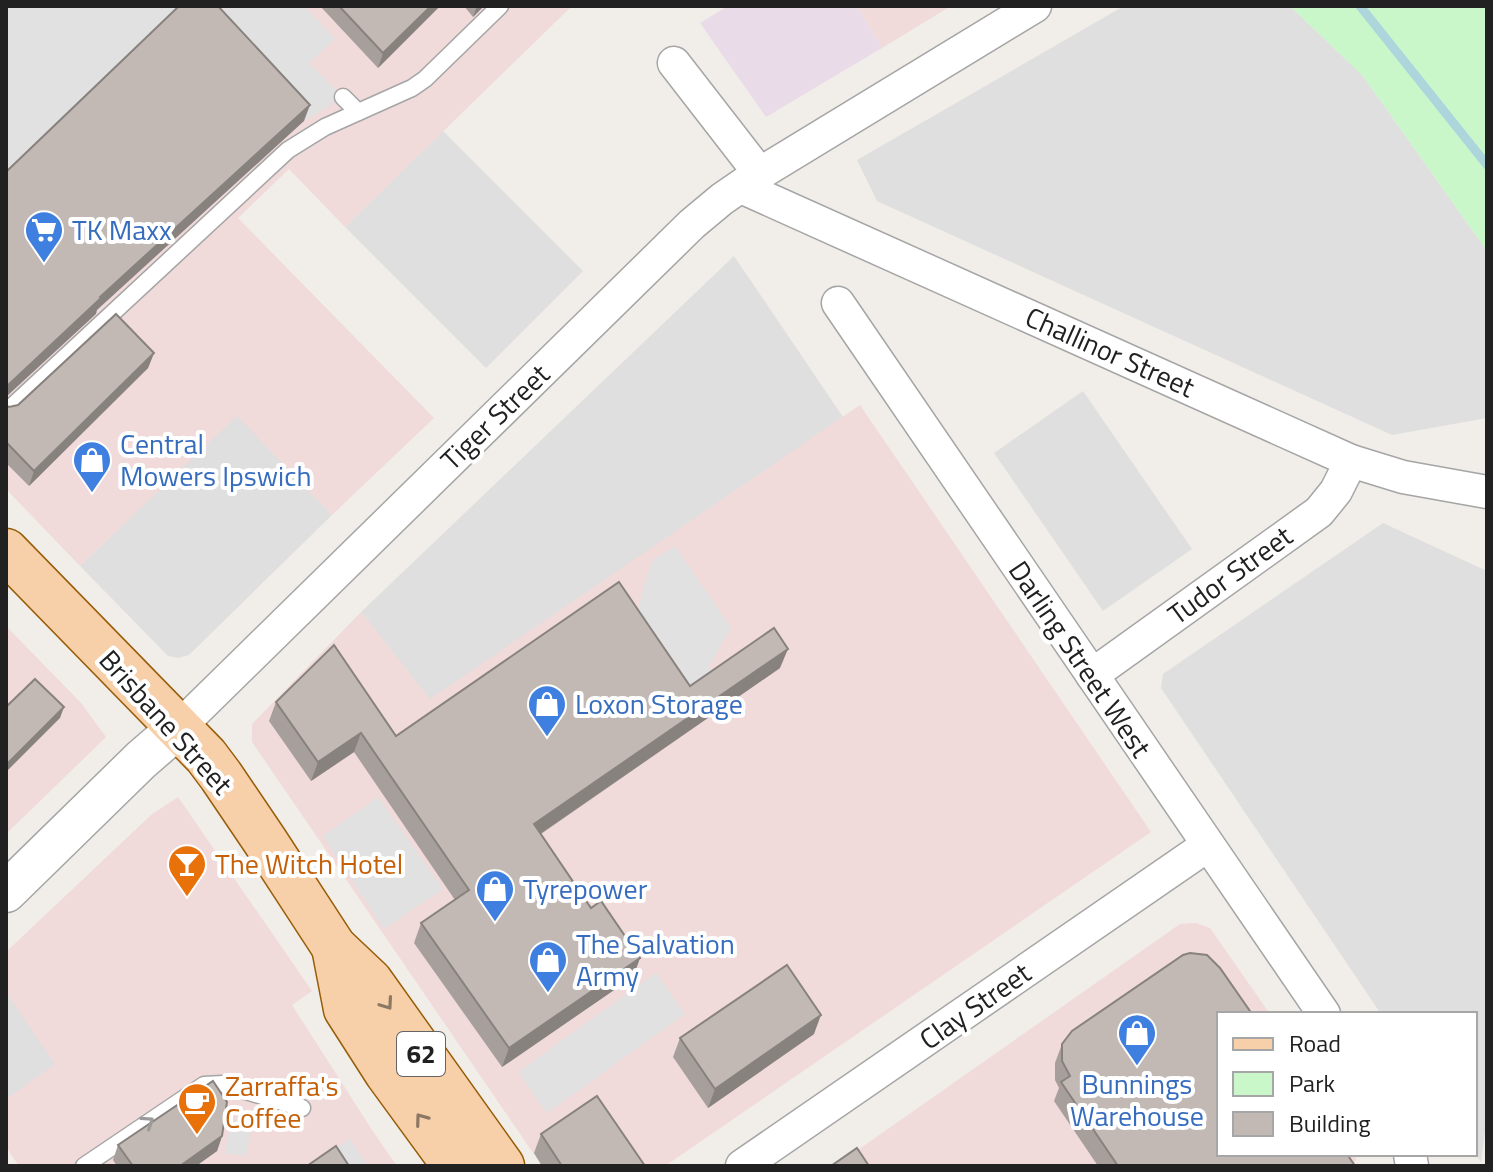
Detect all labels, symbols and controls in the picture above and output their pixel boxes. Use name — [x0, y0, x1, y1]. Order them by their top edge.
place label: TK Maxx — [72, 208, 172, 251]
supermarket icon: TK Maxx — [23, 209, 65, 264]
street label: Challinor Street — [1019, 295, 1202, 408]
street label: Tiger Street — [430, 353, 559, 480]
place label: Central Mowers Ipswich — [120, 422, 312, 497]
shop icon: Central Mowers Ipswich — [71, 439, 113, 494]
street label: Tudor Street — [1158, 515, 1301, 635]
street label: Darling Street West — [998, 552, 1163, 766]
street label: Brisbane Street — [89, 640, 243, 804]
place label: Loxon Storage — [575, 682, 743, 725]
shop icon: Loxon Storage — [526, 683, 568, 738]
place label: The Witch Hotel — [215, 842, 403, 885]
bar icon: The Witch Hotel — [166, 843, 208, 898]
place label: Tyrepower — [523, 867, 648, 910]
shop icon: Tyrepower — [474, 868, 516, 923]
place label: The Salvation Army — [576, 922, 735, 997]
shop icon: The Salvation Army — [527, 939, 569, 994]
street label: Clay Street — [910, 951, 1039, 1060]
one-way arrow — [377, 996, 392, 1010]
shop icon: Bunnings Warehouse — [1116, 1012, 1158, 1067]
legend — [1217, 1012, 1477, 1156]
text: Road — [1289, 1025, 1341, 1061]
road number: 62 — [397, 1032, 445, 1076]
place label: Bunnings Warehouse — [1070, 1062, 1204, 1137]
place label: Zarraffa's Coffee — [225, 1064, 339, 1139]
text: Park — [1289, 1065, 1335, 1101]
cafe icon: Zarraffa's Coffee — [176, 1081, 218, 1136]
text: Building — [1289, 1105, 1371, 1141]
one-way arrow — [416, 1114, 431, 1128]
one-way arrow — [140, 1117, 154, 1132]

